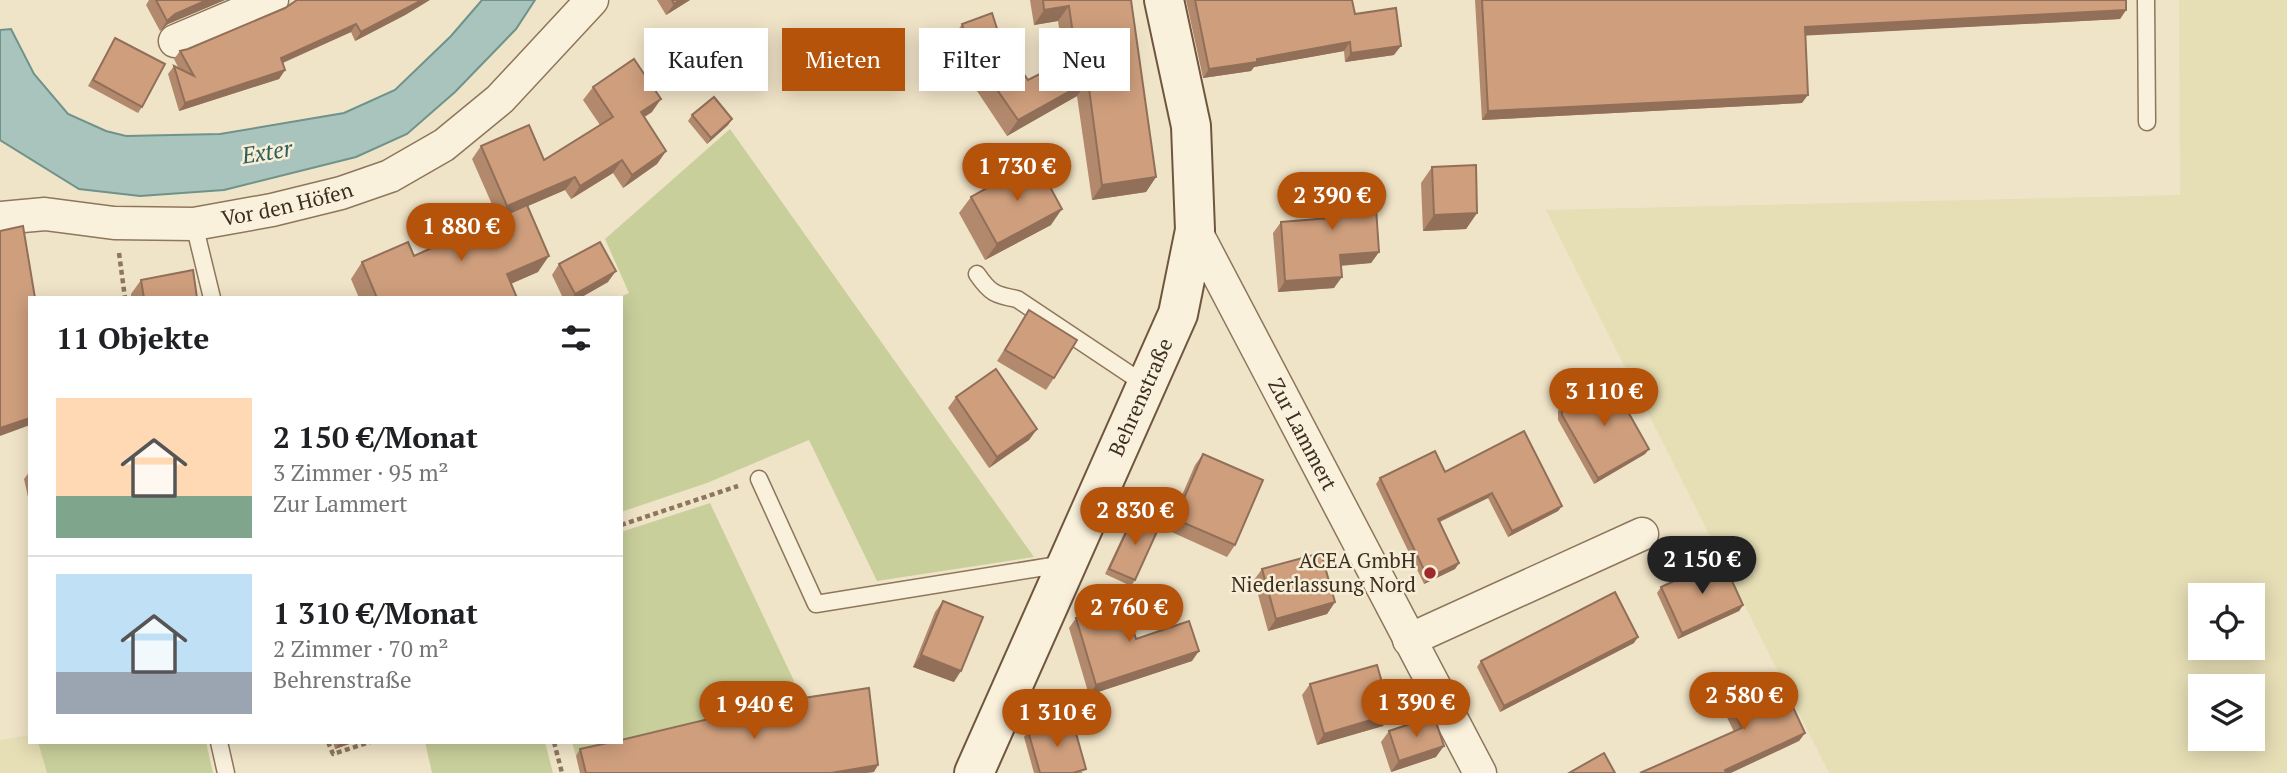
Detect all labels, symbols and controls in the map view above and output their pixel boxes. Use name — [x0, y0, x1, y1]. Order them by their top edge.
chip: Kaufen — [644, 28, 768, 91]
chip: Mieten — [782, 28, 905, 91]
chip: Filter — [919, 28, 1025, 91]
chip: Neu — [1039, 28, 1130, 91]
water label: Exter — [238, 132, 295, 171]
pin: 1 730 € — [952, 144, 1082, 203]
text: 1 730 € — [978, 150, 1056, 181]
pin: 2 390 € — [1267, 173, 1397, 232]
street label: Vor den Höfen — [219, 175, 357, 232]
text: 2 390 € — [1293, 179, 1371, 210]
pin: 1 880 € — [396, 204, 526, 263]
text: 1 880 € — [422, 210, 500, 241]
text: 11 Objekte — [56, 318, 209, 358]
icon: filters — [557, 319, 595, 357]
street label: Behrenstraße — [1102, 334, 1178, 461]
pin: 3 110 € — [1539, 368, 1669, 428]
street label: Zur Lammert — [1262, 373, 1344, 495]
text: 3 110 € — [1565, 375, 1643, 406]
text: 2 150 €/Monat — [273, 417, 478, 457]
icon: home — [112, 426, 196, 510]
text: 3 Zimmer · 95 m² — [273, 457, 448, 488]
text: Zur Lammert — [273, 488, 408, 519]
pin: 2 830 € — [1070, 488, 1200, 547]
text: 2 830 € — [1096, 494, 1174, 525]
pin: 2 150 € — [1637, 536, 1767, 596]
text: 2 150 € — [1663, 543, 1741, 574]
place label: ACEA GmbH Niederlassung Nord — [1231, 546, 1416, 598]
marker: ACEA GmbH Niederlassung Nord — [1422, 565, 1438, 581]
map controls — [2188, 583, 2265, 751]
button: locate — [2188, 583, 2265, 660]
pin: 2 760 € — [1064, 584, 1194, 644]
text: 2 760 € — [1090, 591, 1168, 622]
text: 1 310 €/Monat — [273, 593, 478, 633]
icon: home — [112, 602, 196, 686]
text: 2 Zimmer · 70 m² — [273, 633, 448, 664]
text: Behrenstraße — [273, 664, 411, 695]
pin: 2 580 € — [1679, 672, 1809, 732]
button: layers — [2188, 674, 2265, 751]
text: 2 580 € — [1705, 679, 1783, 710]
pin: 1 390 € — [1351, 680, 1481, 739]
pin: 1 940 € — [689, 682, 819, 741]
text: 1 390 € — [1377, 686, 1455, 717]
text: 1 940 € — [715, 688, 793, 719]
pin: 1 310 € — [992, 690, 1122, 749]
text: 1 310 € — [1018, 696, 1096, 727]

